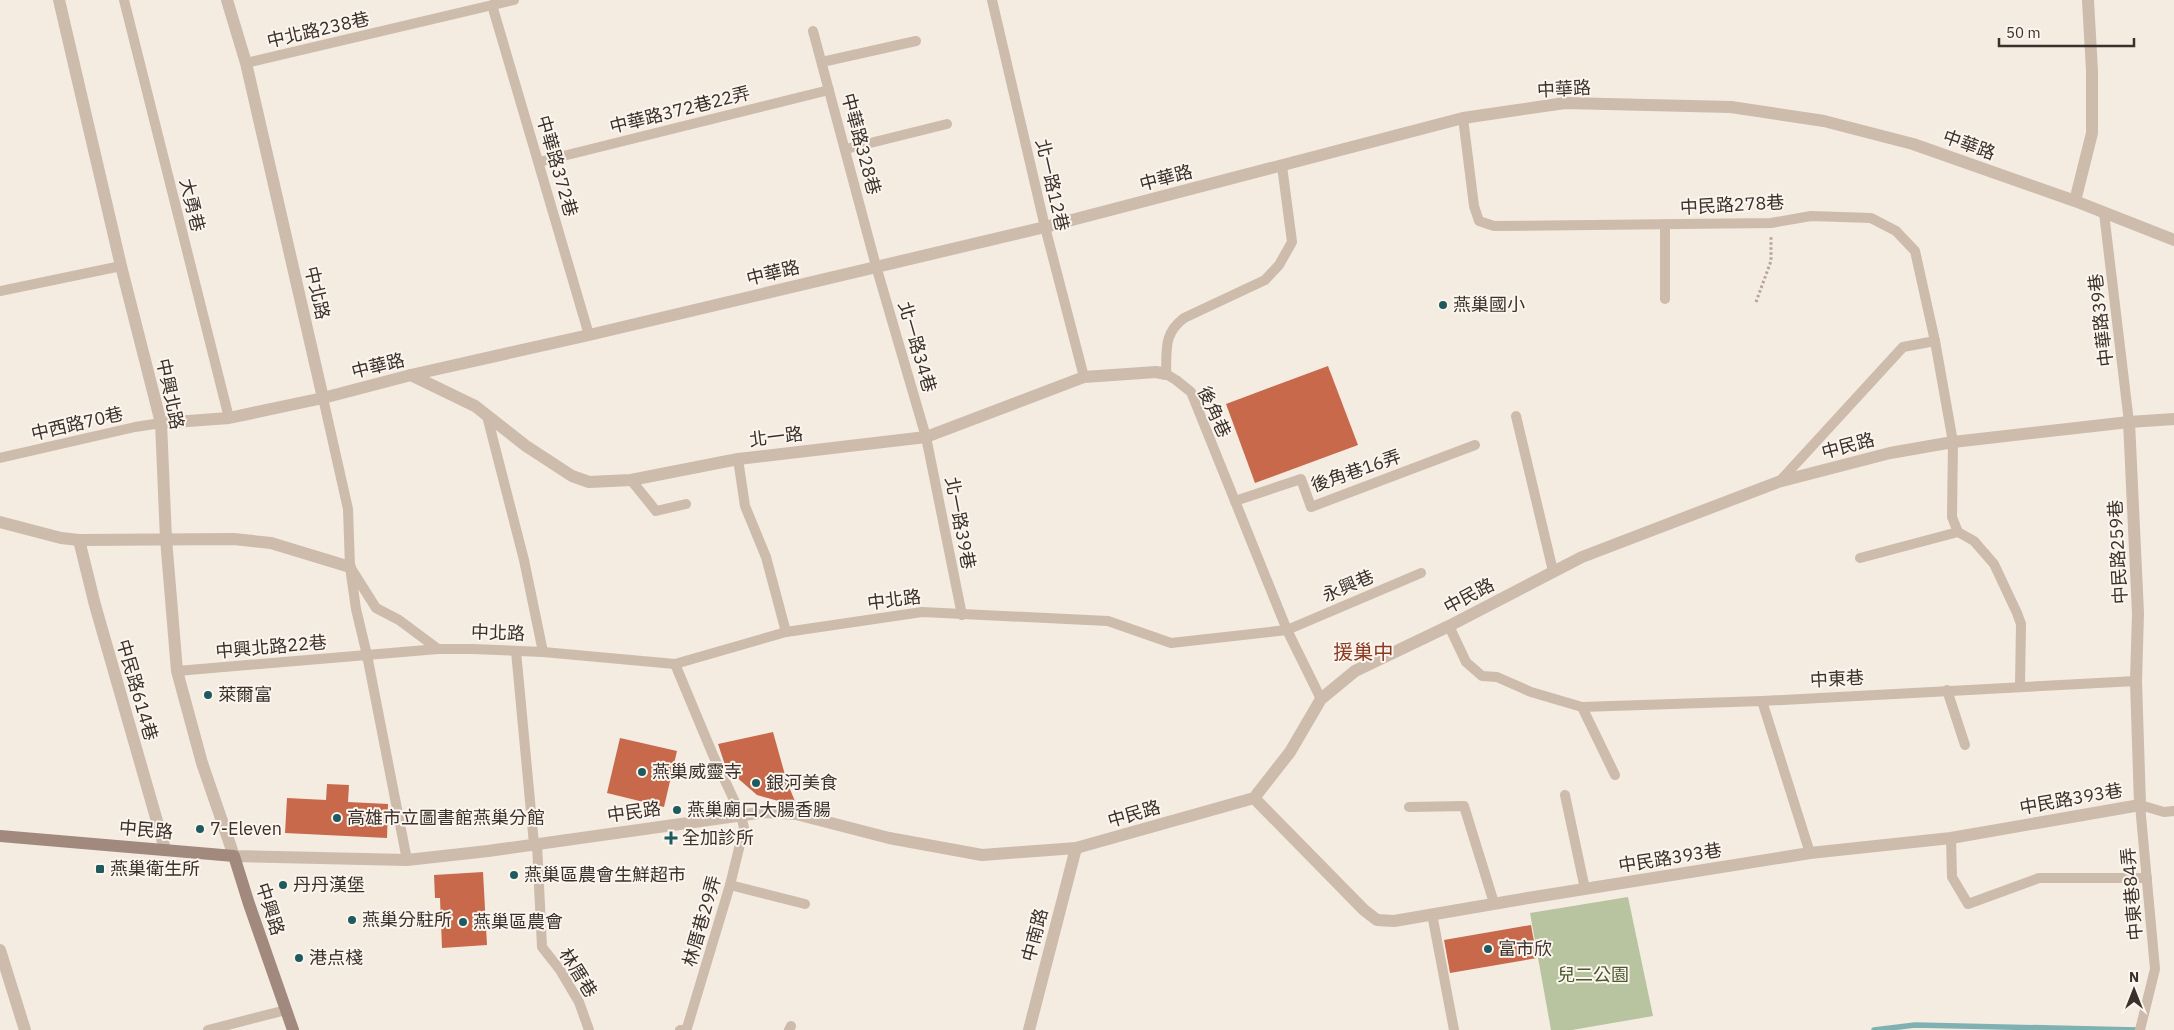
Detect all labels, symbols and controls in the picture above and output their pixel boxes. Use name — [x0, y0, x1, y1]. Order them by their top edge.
street label: 中北路238巷 — [264, 7, 371, 52]
scale bar — [1999, 15, 2134, 47]
text: 50 m — [2006, 23, 2041, 42]
street label: 中華路 — [1536, 76, 1592, 101]
street label: 中華路372巷22弄 — [607, 81, 753, 138]
street label: 中華路328巷 — [837, 90, 886, 197]
street label: 中華路372巷 — [532, 113, 583, 219]
street label: 中華路 — [1940, 124, 1998, 165]
street label: 北一路12巷 — [1031, 137, 1074, 233]
street label: 中華路 — [1137, 159, 1195, 196]
street label: 大勇巷 — [175, 176, 210, 234]
street label: 中民路278巷 — [1679, 190, 1785, 219]
street label: 中華路 — [744, 255, 802, 290]
street label: 中北路 — [300, 264, 335, 322]
street label: 中華路39巷 — [2083, 272, 2118, 368]
place label: 燕巢國小 — [1453, 293, 1525, 316]
street label: 北一路34巷 — [894, 299, 941, 395]
marker: 燕巢國小 — [1437, 299, 1449, 311]
street label: 中華路 — [349, 348, 407, 383]
street label: 中興北路 — [152, 356, 189, 432]
street label: 後角巷 — [1193, 382, 1236, 441]
street label: 中西路70巷 — [29, 402, 125, 445]
street label: 北一路 — [748, 422, 804, 451]
street label: 中民路 — [1819, 427, 1877, 464]
street label: 後角巷16弄 — [1308, 444, 1404, 497]
street label: 北一路39巷 — [940, 475, 981, 571]
street label: 中民路259巷 — [2103, 499, 2132, 605]
street label: 永興巷 — [1318, 564, 1377, 607]
street label: 中民路 — [1440, 573, 1498, 618]
street label: 中北路 — [866, 585, 922, 614]
street label: 中北路 — [471, 620, 525, 645]
street label: 中興北路22巷 — [214, 630, 328, 663]
street label: 中民路614巷 — [112, 637, 163, 743]
district label: 援巢中 — [1333, 638, 1393, 665]
street label: 中東巷 — [1809, 666, 1865, 691]
place label: 萊爾富 — [218, 683, 272, 706]
marker: 萊爾富 — [202, 689, 214, 701]
place label: 燕巢威靈寺 — [652, 760, 742, 783]
marker: 燕巢威靈寺 — [636, 766, 648, 778]
place label: 銀河美食 — [766, 771, 838, 794]
marker: 銀河美食 — [750, 777, 762, 789]
street label: 中民路393巷 — [2018, 778, 2124, 819]
street label: 中民路 — [1105, 795, 1163, 832]
street label: 中民路 — [606, 796, 662, 827]
place label: 燕巢廟口大腸香腸 — [687, 798, 831, 821]
marker: 燕巢廟口大腸香腸 — [671, 804, 683, 816]
place label: 高雄市立圖書館燕巢分館 — [347, 806, 545, 829]
marker: 高雄市立圖書館燕巢分館 — [331, 812, 343, 824]
street label: 中民路 — [118, 816, 174, 843]
place label: 7-Eleven — [210, 817, 282, 840]
marker: 7-Eleven — [194, 823, 206, 835]
place label: 全加診所 — [682, 826, 754, 849]
marker: 全加診所 — [664, 831, 678, 845]
street label: 中民路393巷 — [1617, 838, 1723, 877]
street label: 中東巷84弄 — [2116, 846, 2147, 942]
place label: 燕巢衛生所 — [110, 857, 200, 880]
marker: 燕巢衛生所 — [94, 863, 106, 875]
place label: 燕巢區農會生鮮超市 — [524, 863, 686, 886]
marker: 燕巢區農會生鮮超市 — [508, 869, 520, 881]
place label: 丹丹漢堡 — [293, 873, 365, 896]
street label: 林厝巷29弄 — [678, 873, 725, 969]
marker: 丹丹漢堡 — [277, 879, 289, 891]
street label: 中興路 — [251, 880, 290, 938]
street label: 中南路 — [1016, 906, 1053, 964]
place label: 燕巢分駐所 — [362, 908, 452, 931]
place label: 燕巢區農會 — [473, 910, 563, 933]
marker: 燕巢分駐所 — [346, 914, 358, 926]
marker: 燕巢區農會 — [457, 916, 469, 928]
place label: 富市欣 — [1498, 937, 1552, 960]
marker: 富市欣 — [1482, 943, 1494, 955]
street label: 林厝巷 — [554, 944, 602, 1002]
place label: 港点棧 — [309, 946, 363, 969]
marker: 港点棧 — [293, 952, 305, 964]
park label: 兒二公園 — [1557, 963, 1629, 986]
north arrow — [2109, 965, 2159, 1015]
text: N — [2129, 968, 2139, 986]

